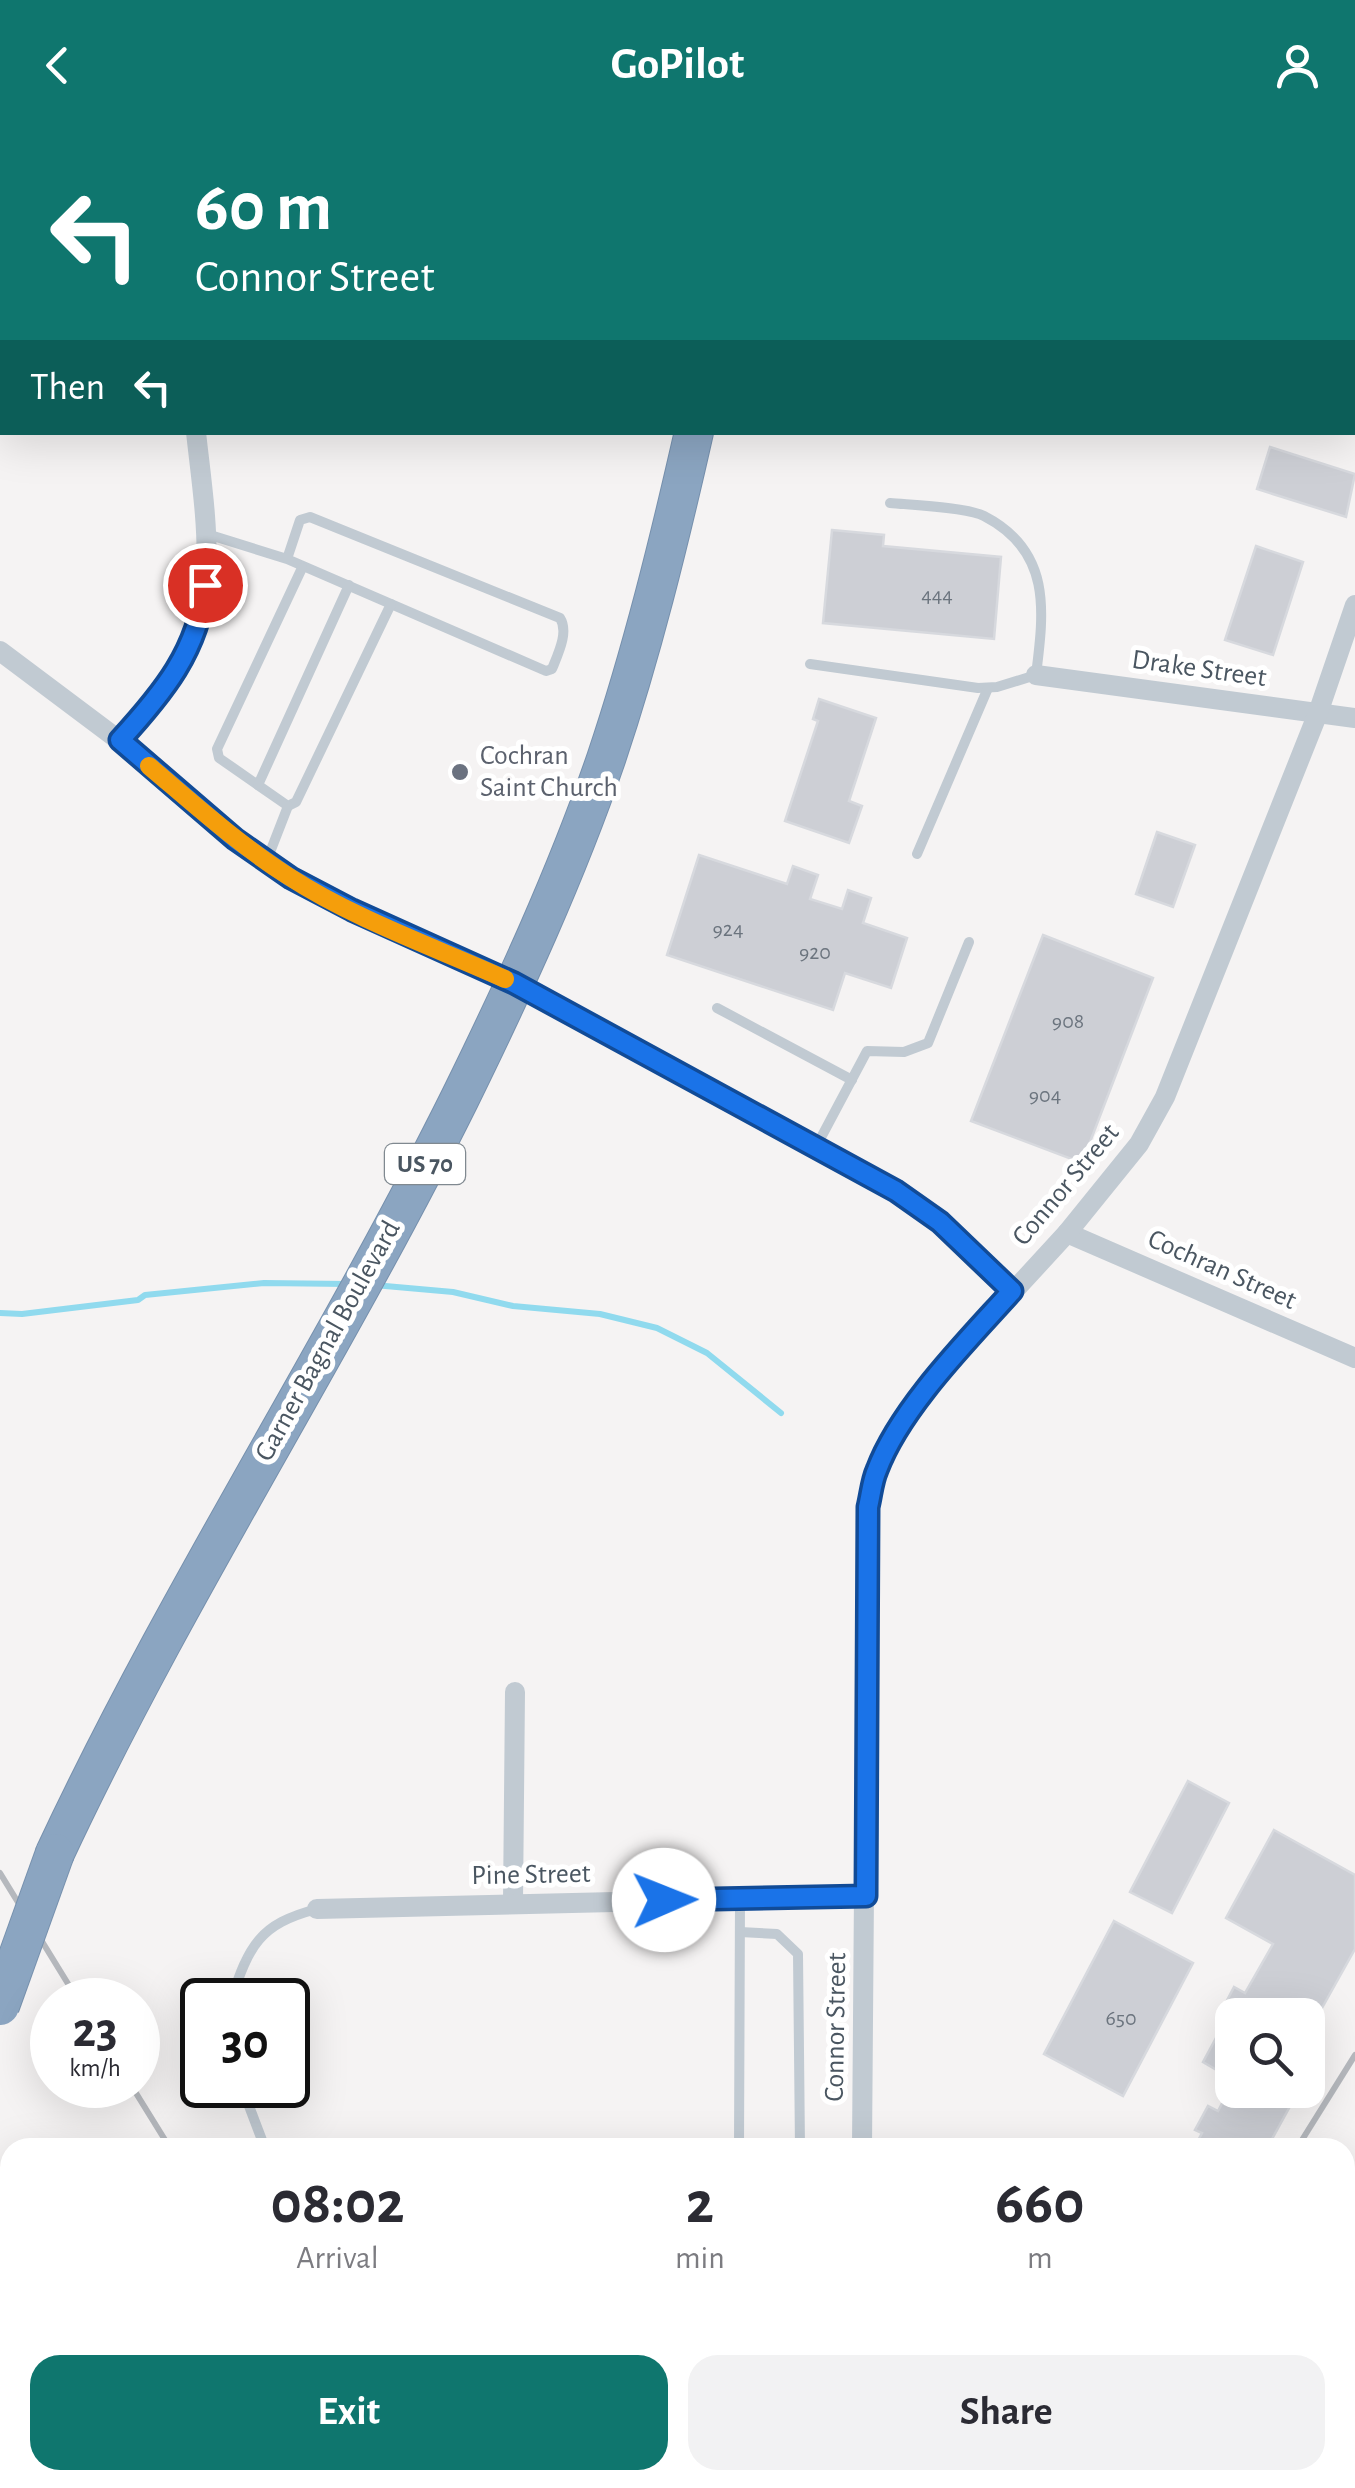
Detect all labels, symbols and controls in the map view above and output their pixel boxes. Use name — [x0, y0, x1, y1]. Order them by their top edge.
icon: back — [30, 38, 85, 93]
icon: person — [1270, 38, 1325, 93]
text: GoPilot — [611, 42, 744, 87]
icon: left — [30, 170, 160, 300]
text: 60 m — [195, 173, 332, 243]
text: Connor Street — [195, 255, 435, 300]
icon: left — [125, 360, 180, 415]
text: Then — [30, 369, 105, 407]
pin — [163, 543, 248, 628]
icon: arrive — [178, 558, 233, 613]
house number: 444 — [921, 584, 953, 606]
street label: Drake Street — [1130, 646, 1268, 692]
place label: Cochran Saint Church — [480, 742, 618, 802]
marker: Cochran Saint Church — [449, 761, 471, 783]
house number: 924 — [713, 918, 743, 940]
house number: 920 — [799, 941, 831, 963]
house number: 908 — [1052, 1010, 1084, 1032]
house number: 904 — [1029, 1084, 1061, 1106]
street label: Connor Street — [1007, 1119, 1125, 1251]
road number: US 70 — [385, 1144, 465, 1184]
street label: Garner Bagnal Boulevard — [250, 1216, 406, 1466]
street label: Cochran Street — [1144, 1225, 1300, 1315]
position arrow — [612, 1848, 716, 1952]
street label: Pine Street — [471, 1860, 591, 1890]
street label: Connor Street — [821, 1952, 851, 2102]
speed limit sign: 30 — [180, 1978, 310, 2108]
map controls — [1215, 1998, 1325, 2108]
button: search — [1215, 1998, 1325, 2108]
text: 23 — [72, 2006, 118, 2056]
house number: 650 — [1105, 2007, 1137, 2029]
text: km/h — [69, 2056, 121, 2081]
text: 08:02 — [270, 2174, 405, 2234]
text: 2 — [686, 2174, 714, 2234]
text: 660 — [995, 2174, 1085, 2234]
text: Arrival — [296, 2242, 379, 2274]
text: min — [675, 2242, 725, 2274]
text: m — [1027, 2242, 1053, 2274]
button: Exit — [30, 2355, 668, 2470]
button: Share — [688, 2355, 1325, 2470]

